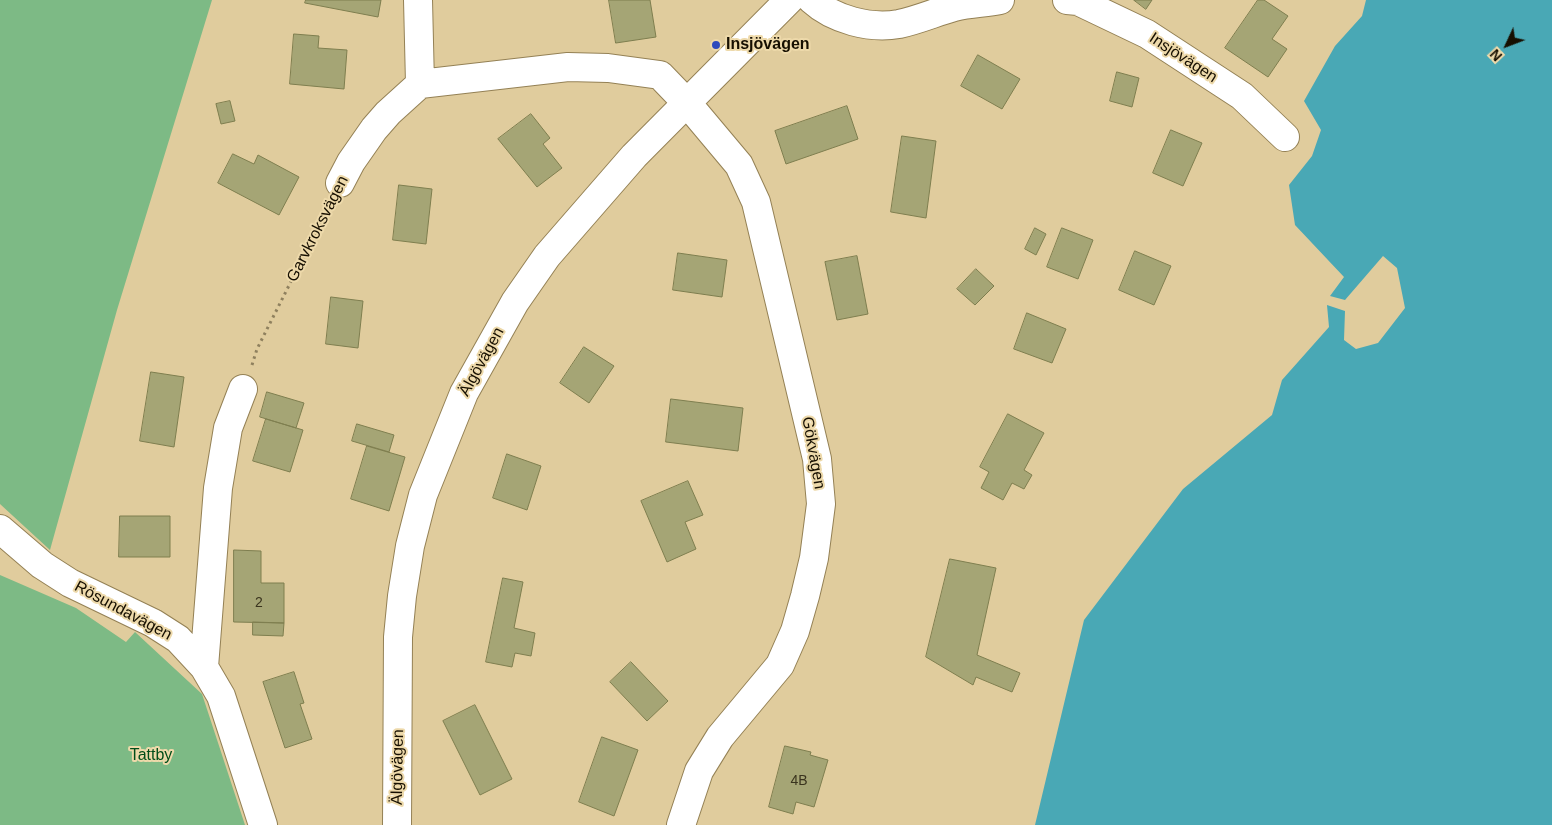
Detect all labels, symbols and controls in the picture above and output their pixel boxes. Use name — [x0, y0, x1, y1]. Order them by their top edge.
north arrow — [1482, 20, 1532, 70]
street label: Insjövägen — [1145, 29, 1221, 87]
place label: Insjövägen — [726, 35, 810, 55]
marker: Insjövägen — [710, 39, 722, 51]
text: N — [1487, 46, 1505, 64]
street label: Garvkroksvägen — [283, 173, 353, 285]
street label: Älgövägen — [455, 324, 509, 400]
street label: Gökvägen — [797, 415, 829, 491]
street label: Rösundavägen — [71, 577, 175, 645]
house number: 2 — [255, 595, 263, 611]
street label: Älgövägen — [388, 729, 408, 805]
park label: Tattby — [130, 746, 172, 766]
house number: 4B — [790, 773, 808, 789]

